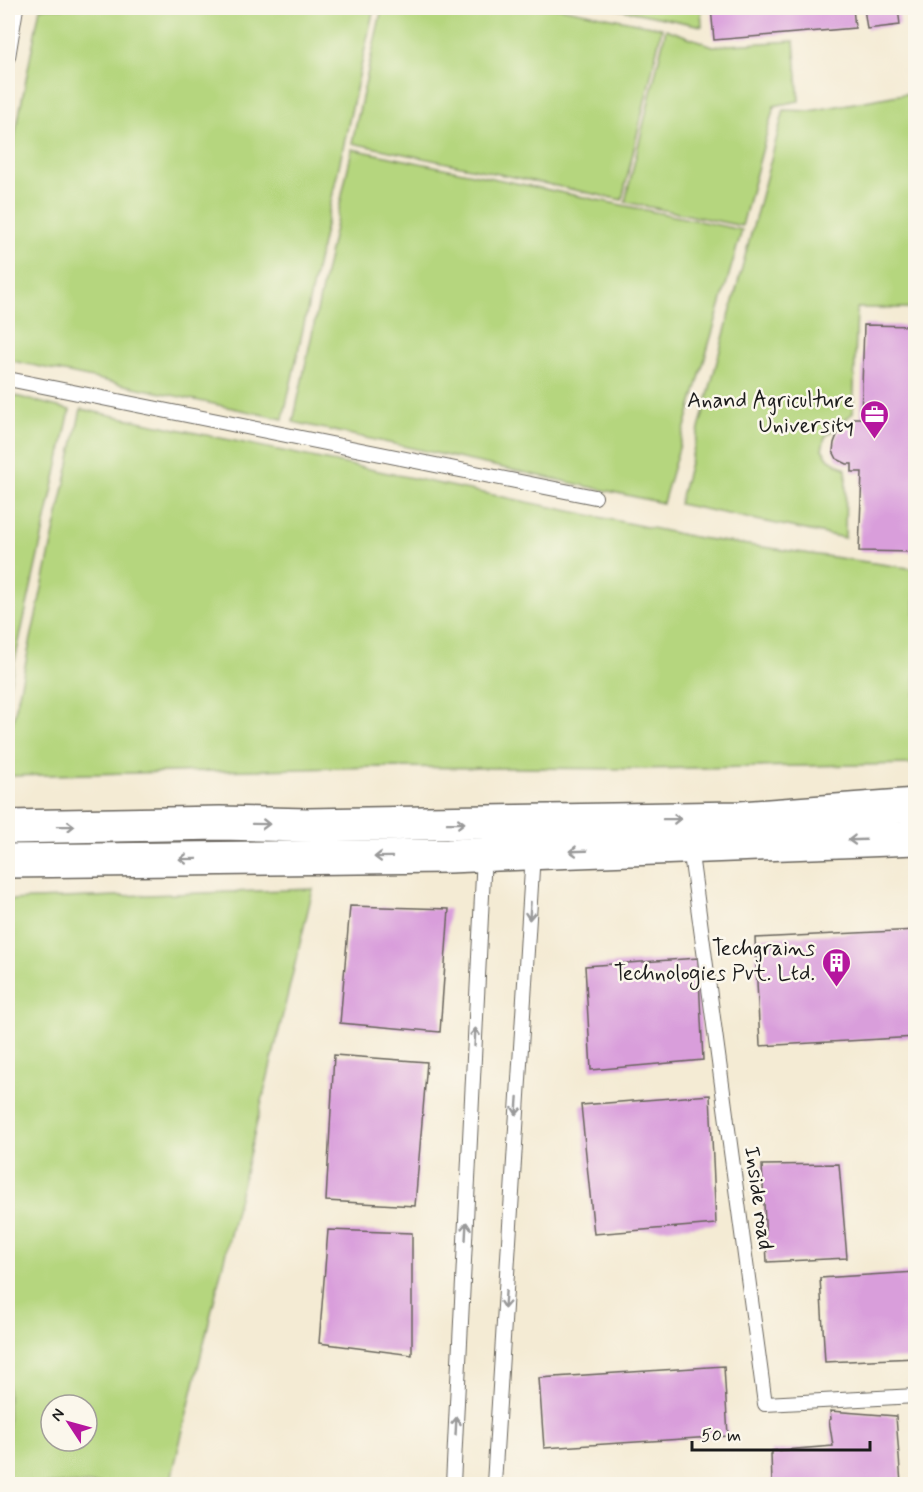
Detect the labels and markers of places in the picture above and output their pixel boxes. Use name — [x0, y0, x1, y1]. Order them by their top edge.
place label: Anand Agriculture University — [687, 387, 854, 440]
office icon: Anand Agriculture University — [859, 398, 891, 440]
place label: Techgrains Technologies Pvt. Ltd. — [614, 935, 815, 991]
building icon: Techgrains Technologies Pvt. Ltd. — [820, 946, 852, 988]

